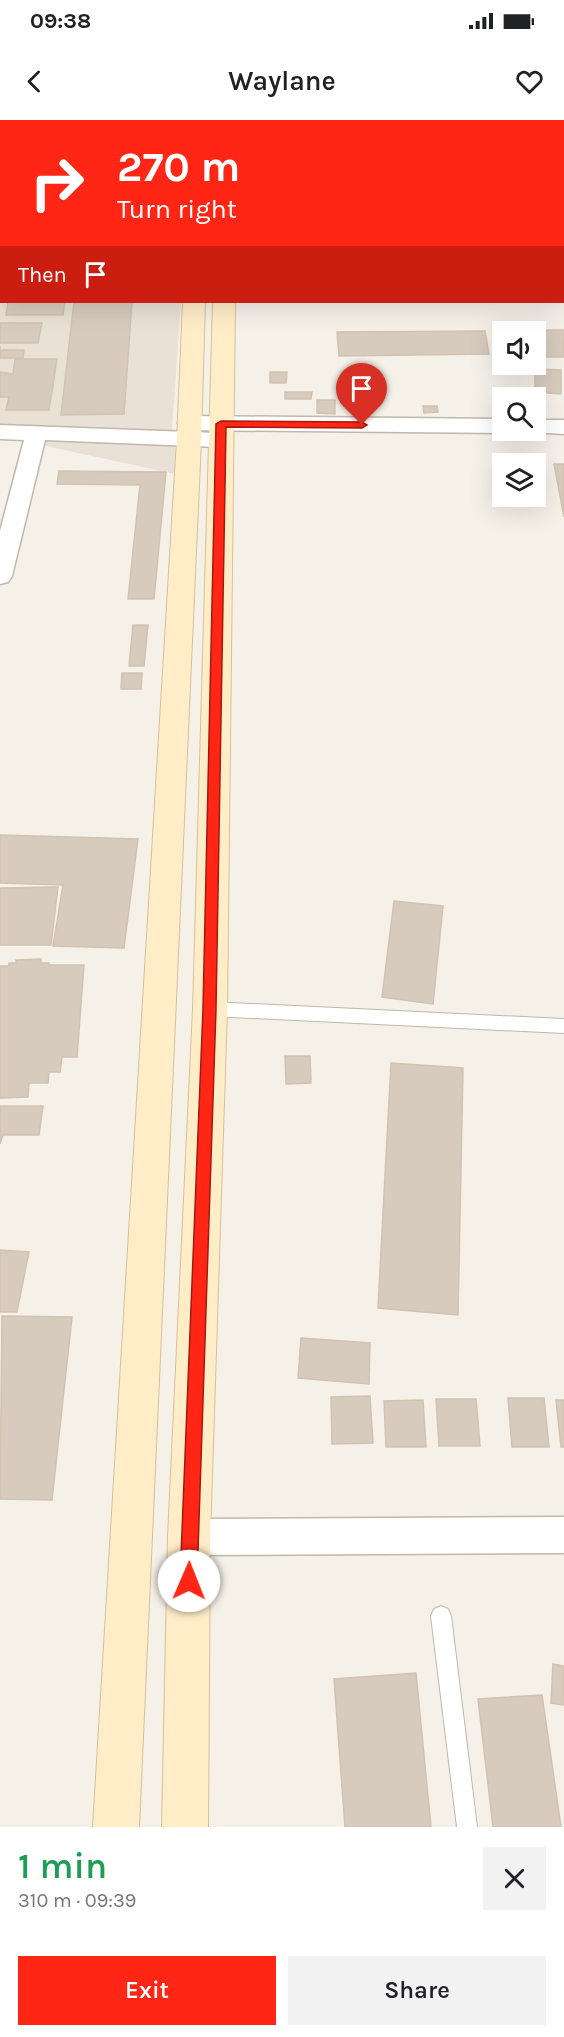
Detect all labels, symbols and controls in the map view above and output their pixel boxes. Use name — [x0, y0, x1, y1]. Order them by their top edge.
text: 09:38 — [30, 8, 91, 34]
icon: back — [18, 65, 51, 98]
text: Waylane — [228, 65, 336, 97]
icon: heart — [513, 65, 546, 98]
text: 270 m — [117, 142, 240, 192]
icon: right — [18, 144, 96, 222]
text: Turn right — [117, 193, 237, 225]
icon: arrive — [79, 258, 112, 291]
text: Then — [18, 262, 67, 288]
map controls — [492, 321, 546, 507]
button: sound — [492, 321, 546, 375]
pin — [336, 363, 387, 425]
icon: arrive — [345, 372, 378, 405]
button: search — [492, 387, 546, 441]
button: layers — [492, 453, 546, 507]
position arrow — [157, 1549, 221, 1613]
text: 1 min — [18, 1845, 107, 1887]
button: close — [483, 1847, 546, 1910]
text: 310 m · 09:39 — [18, 1889, 136, 1912]
button: Exit — [18, 1956, 276, 2025]
button: Share — [288, 1956, 546, 2025]

